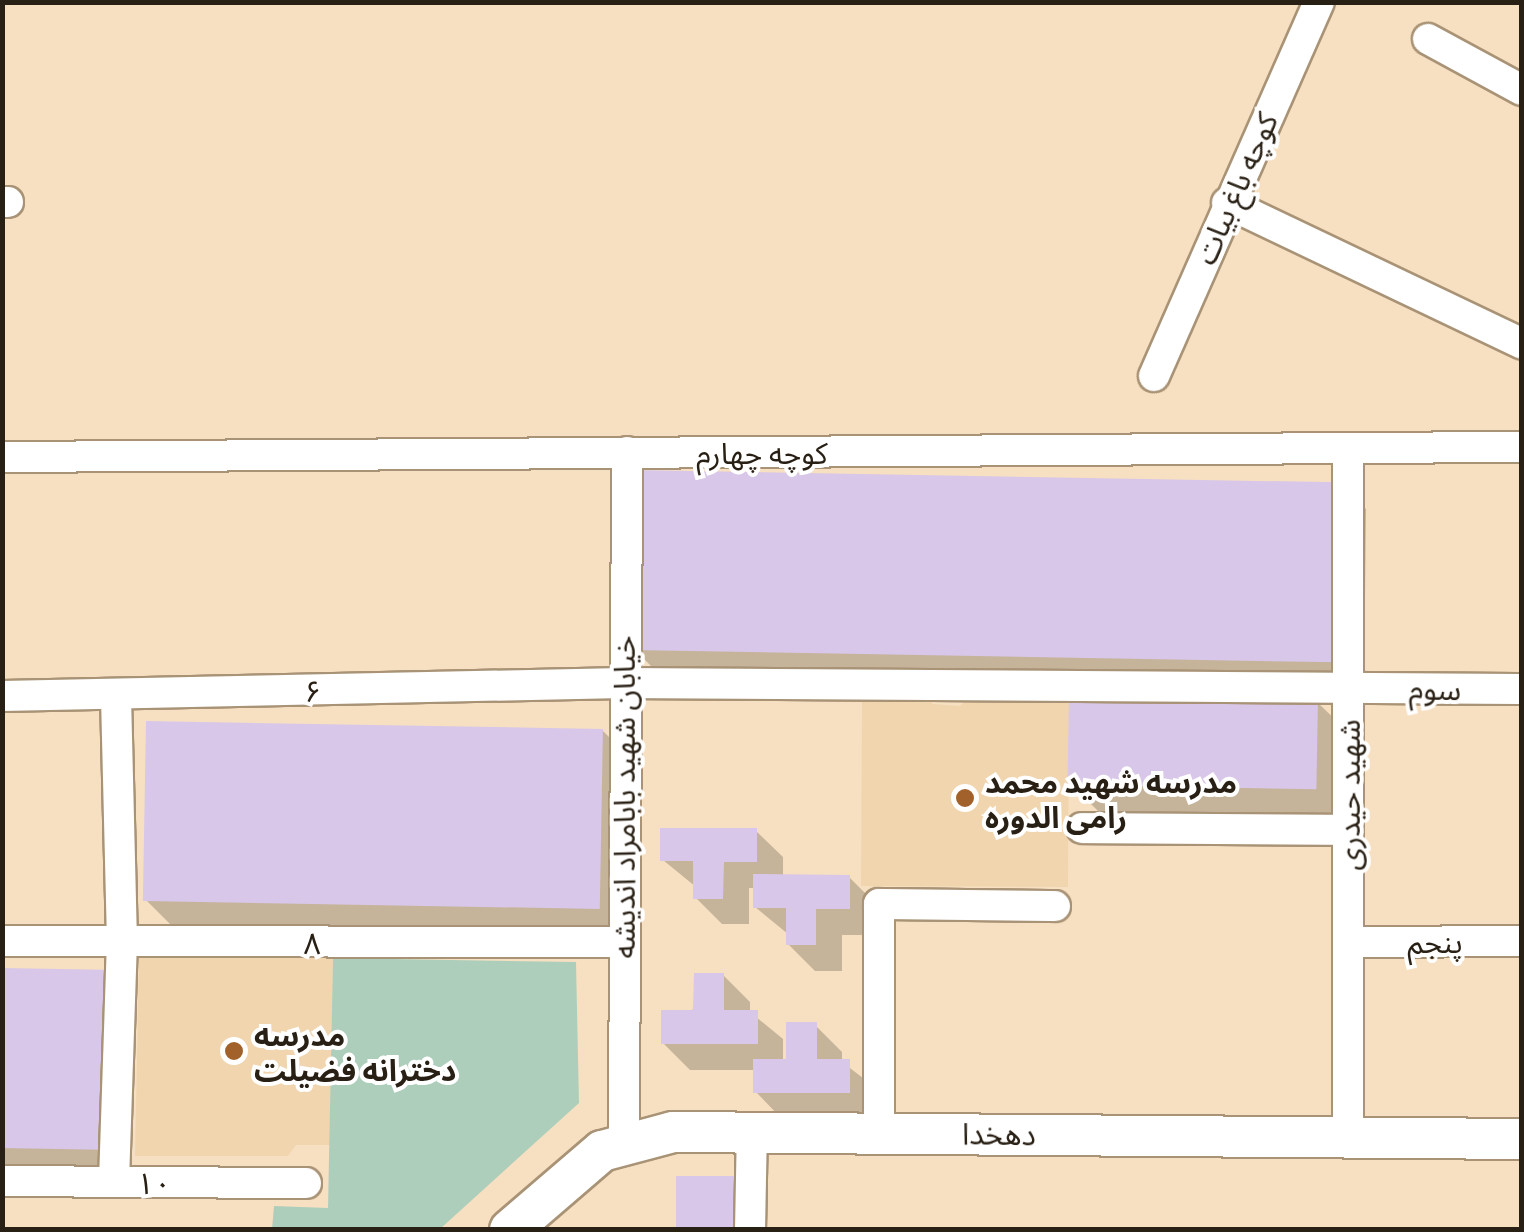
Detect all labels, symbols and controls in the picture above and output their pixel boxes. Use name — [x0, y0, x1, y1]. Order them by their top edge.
street label: کوچه باغ بیات — [1186, 107, 1284, 269]
street label: کوچه چهارم — [696, 434, 828, 470]
street label: خیابان شهید بابامراد اندیشه — [605, 635, 641, 959]
street label: سوم — [1409, 670, 1461, 706]
street label: ۶ — [304, 672, 322, 708]
street label: شهید حیدری — [1330, 719, 1366, 871]
place label: مدرسه شهید محمد رامی الدوره — [985, 763, 1237, 834]
marker: مدرسه شهید محمد رامی الدوره — [954, 787, 976, 809]
street label: پنجم — [1407, 923, 1463, 959]
street label: ۸ — [303, 924, 321, 960]
place label: مدرسه دخترانه فضيلت — [254, 1016, 456, 1086]
marker: مدرسه دخترانه فضيلت — [223, 1040, 245, 1062]
street label: دهخدا — [962, 1114, 1036, 1152]
street label: ۱۰ — [137, 1164, 171, 1200]

